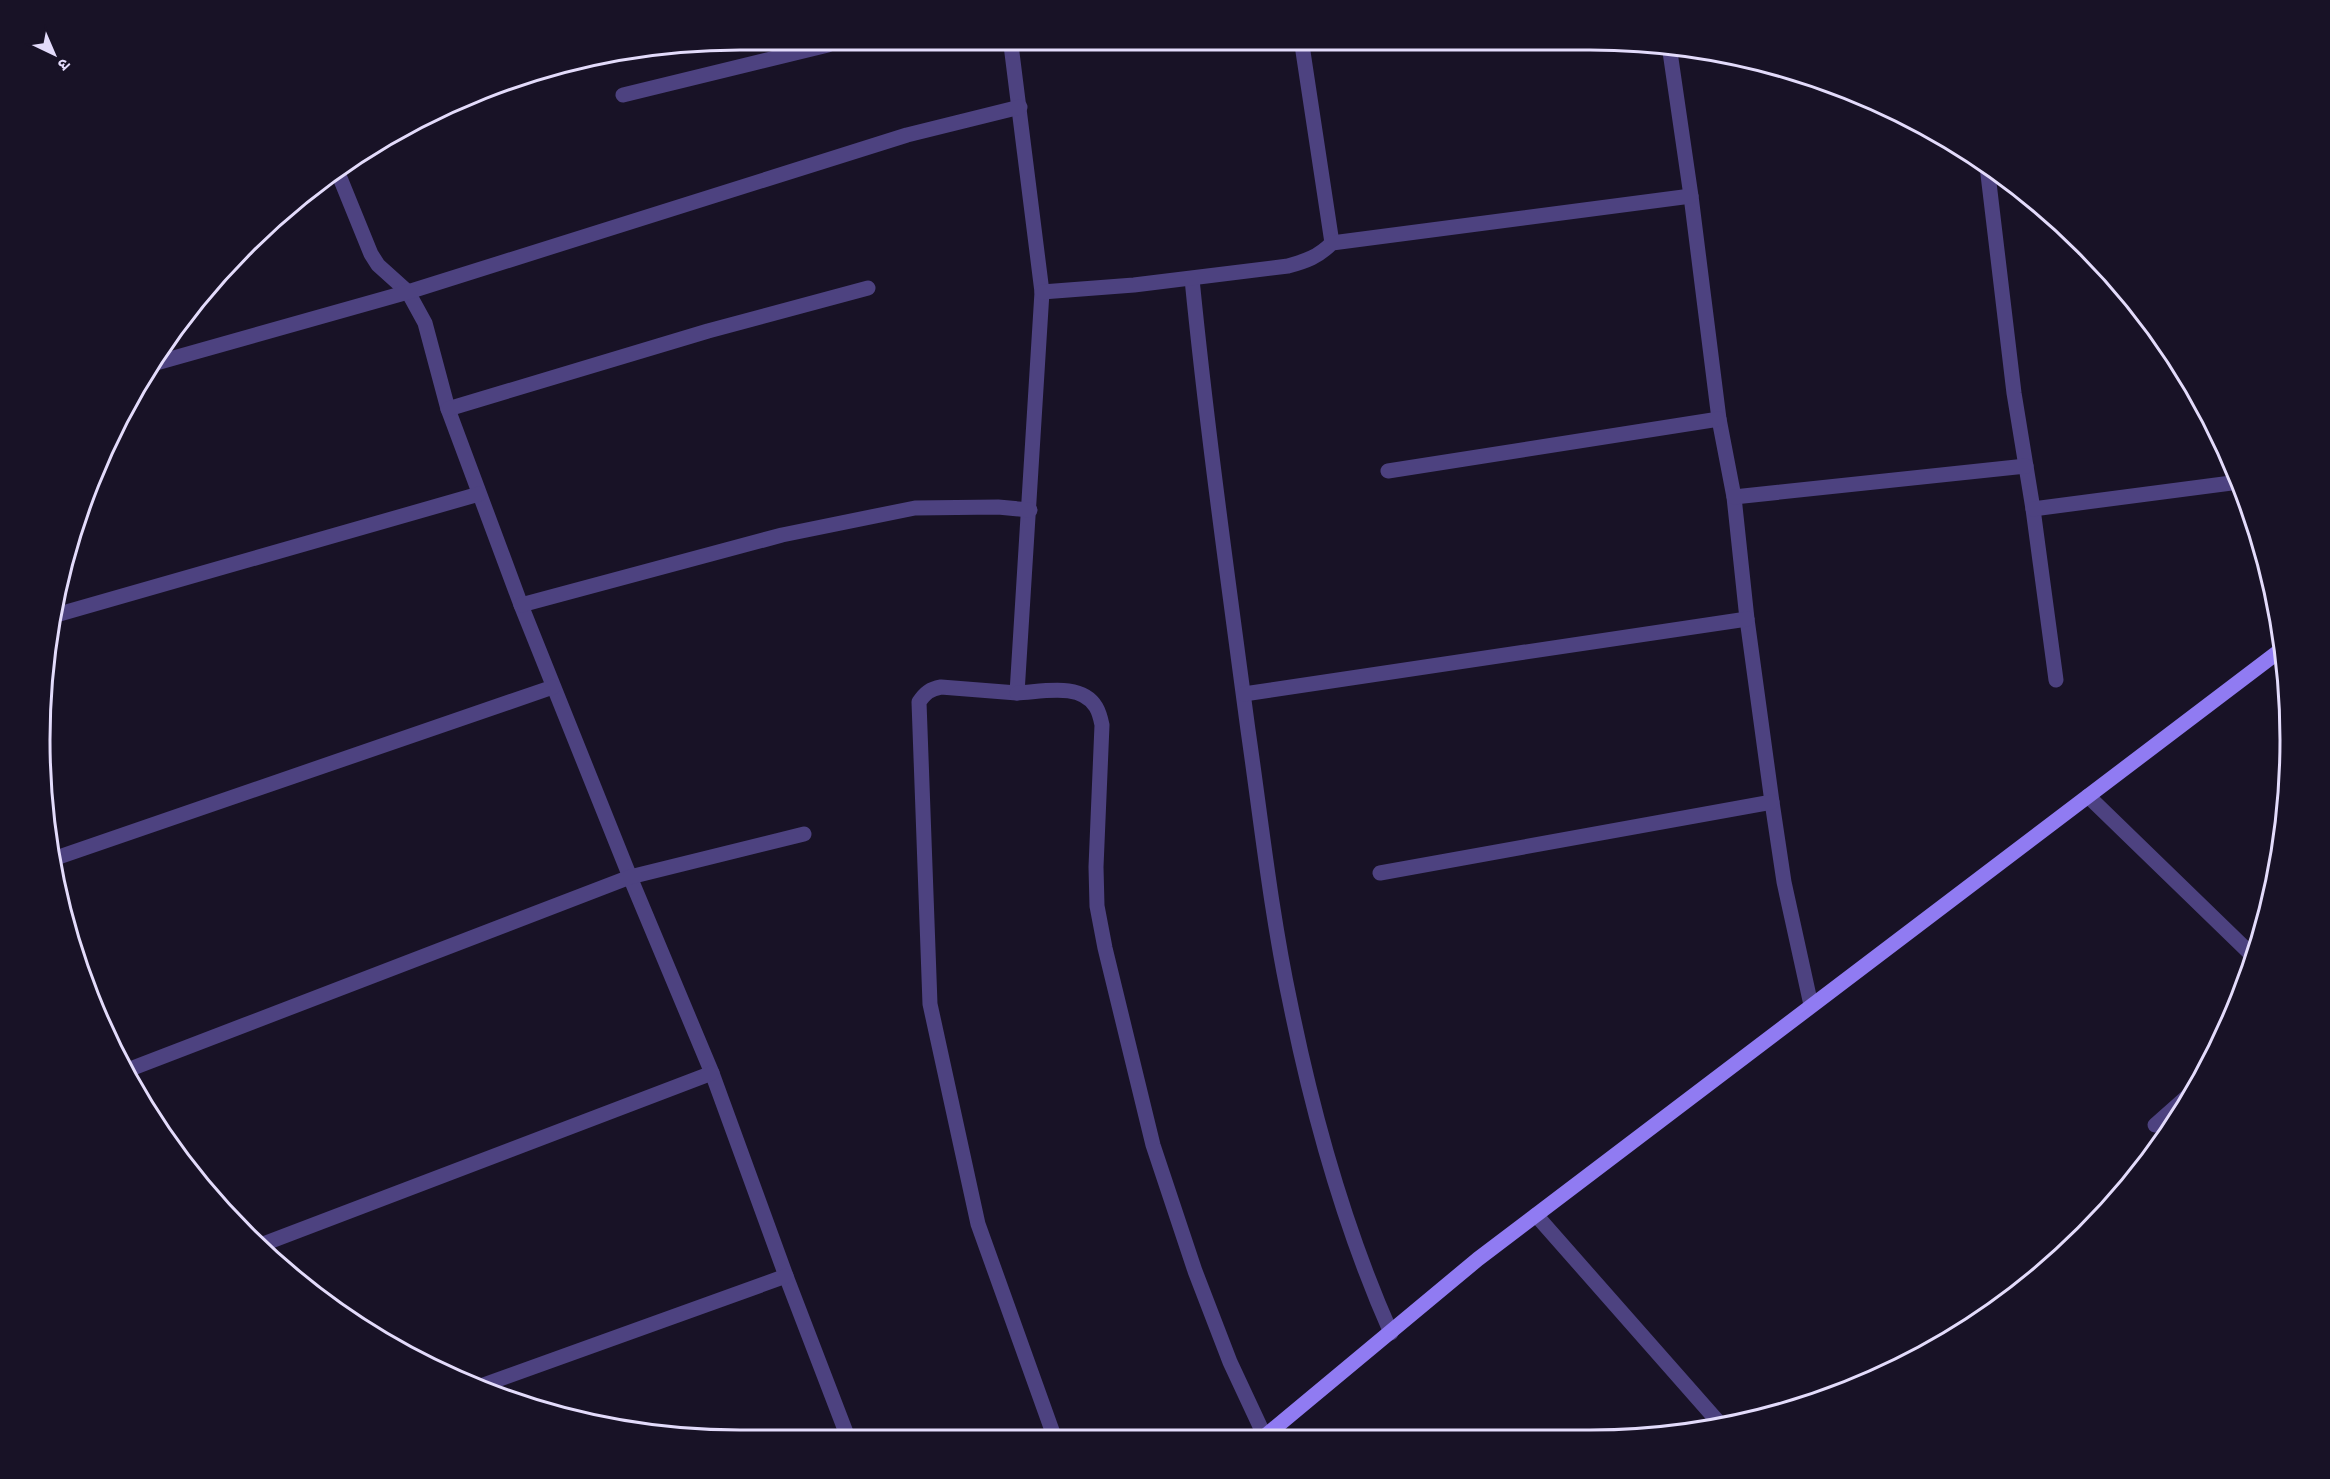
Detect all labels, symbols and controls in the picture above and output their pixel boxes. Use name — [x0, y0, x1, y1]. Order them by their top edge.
north arrow — [24, 24, 84, 84]
text: उ — [54, 54, 75, 76]

